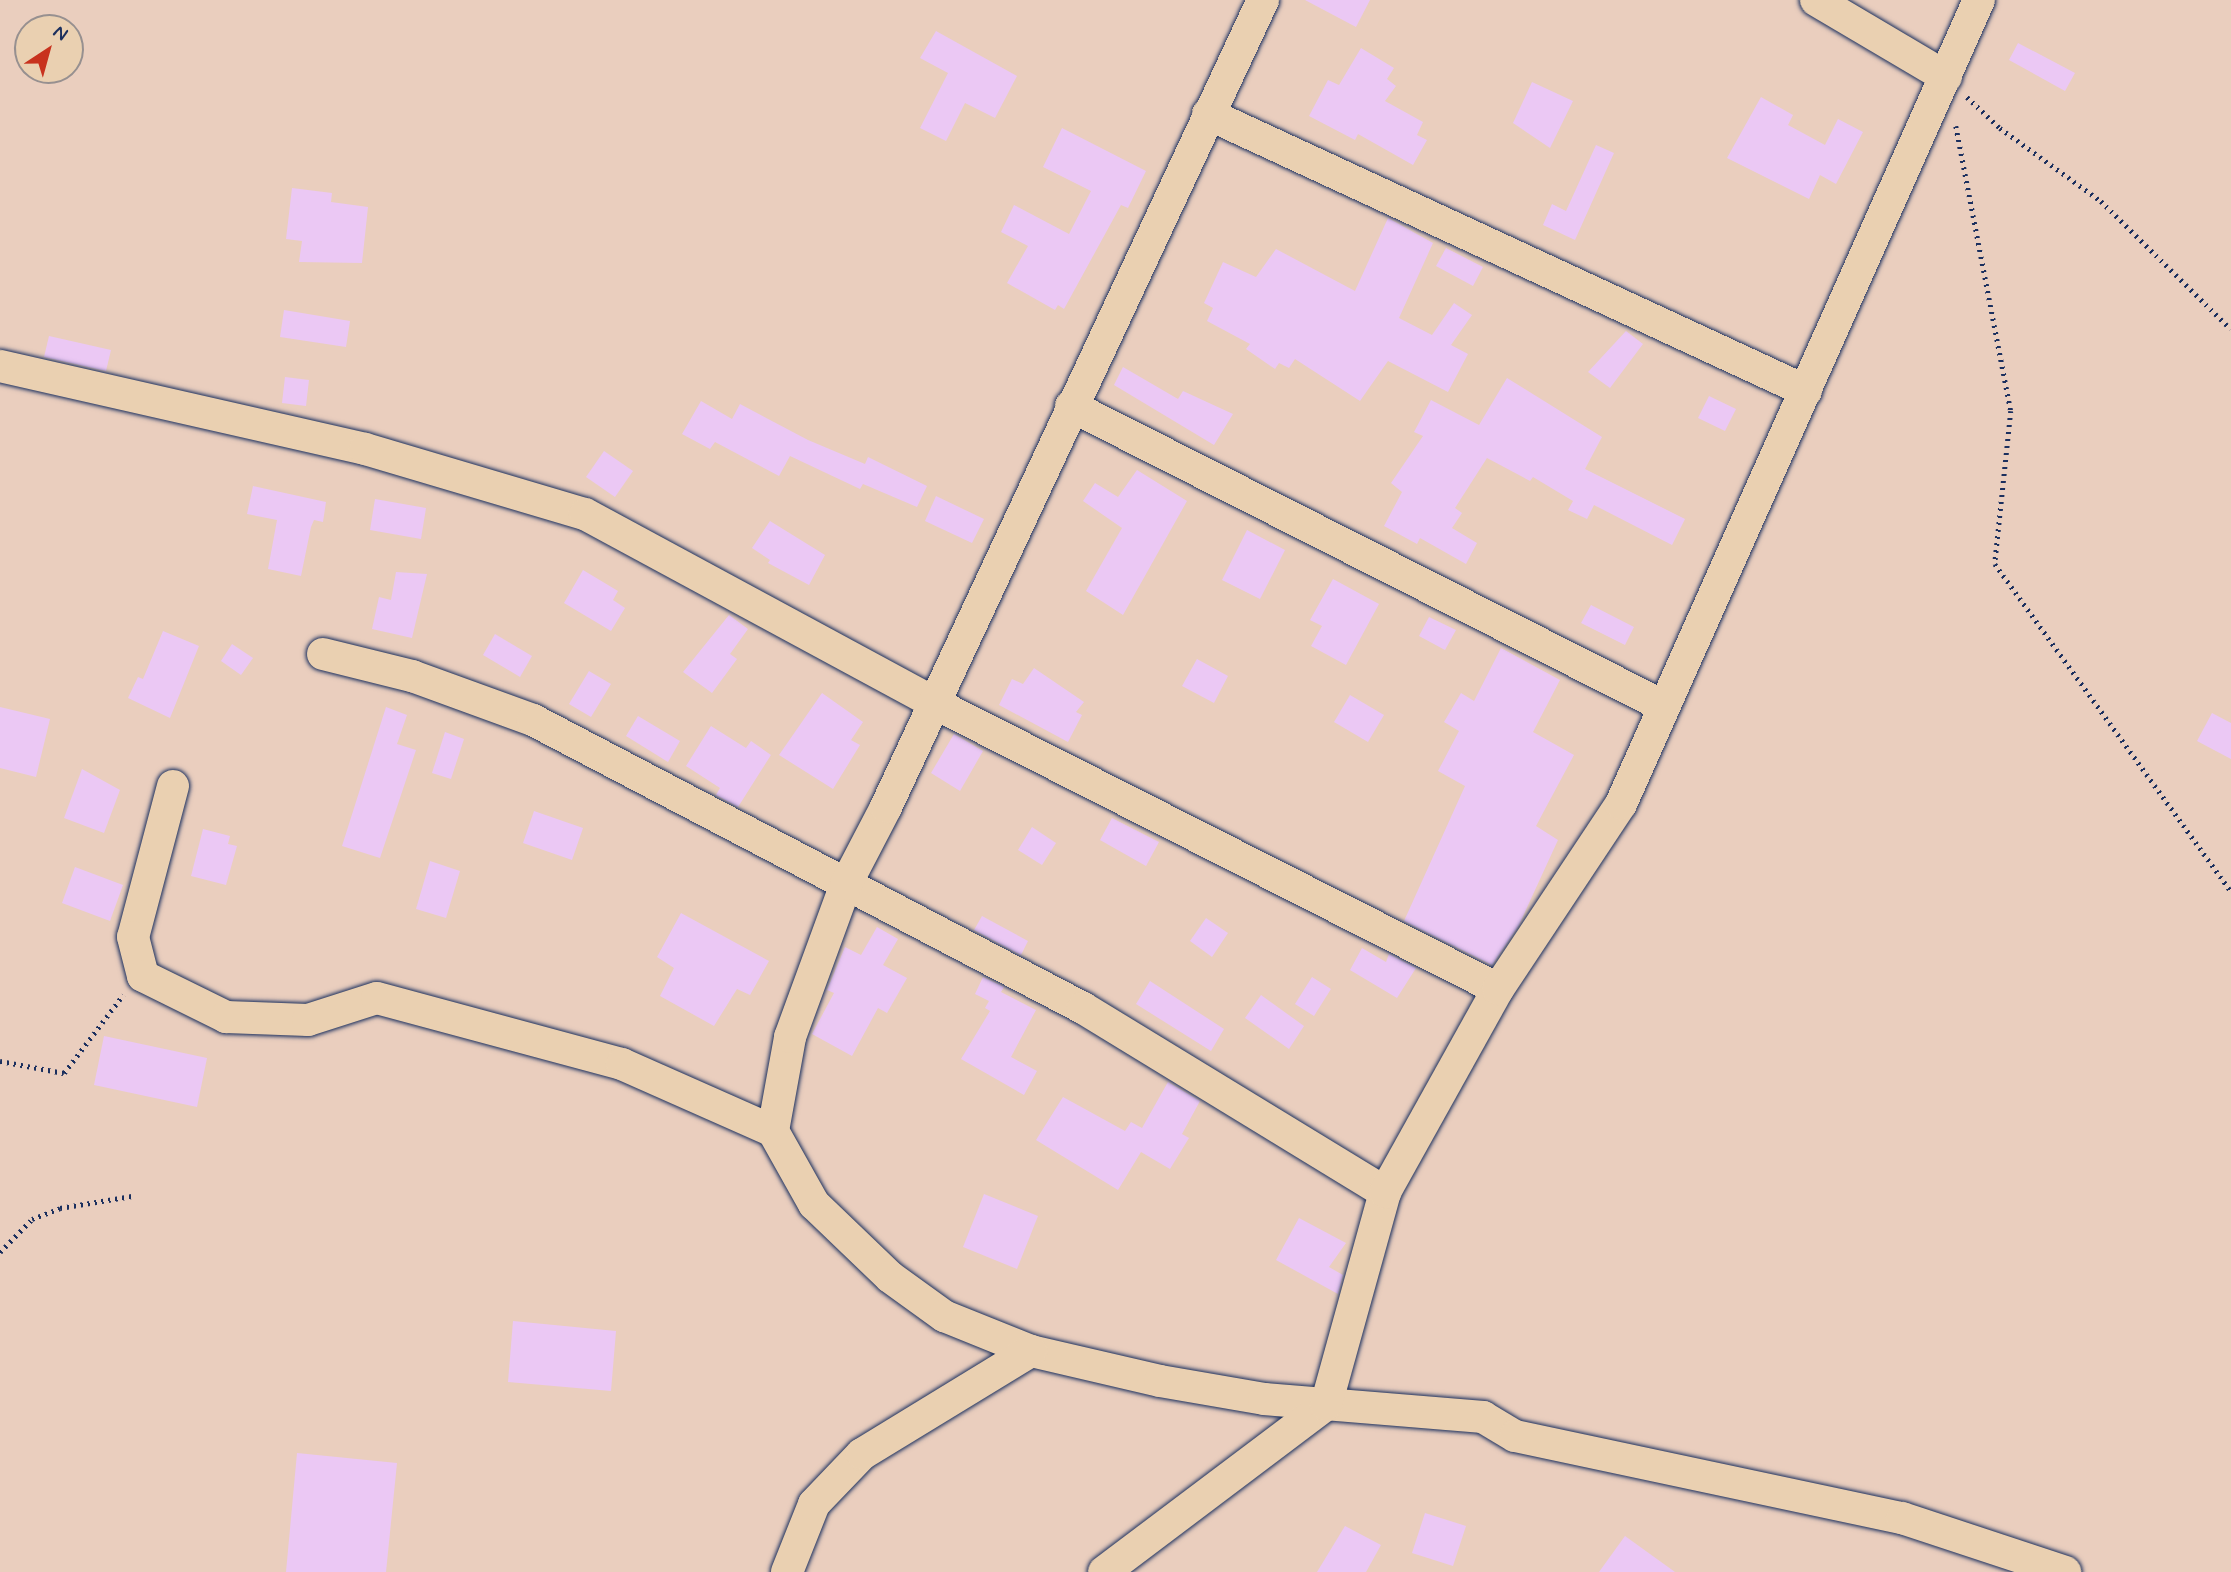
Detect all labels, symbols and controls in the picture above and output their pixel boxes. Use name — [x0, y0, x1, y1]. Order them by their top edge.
north arrow — [14, 14, 84, 84]
text: N — [48, 19, 73, 47]

